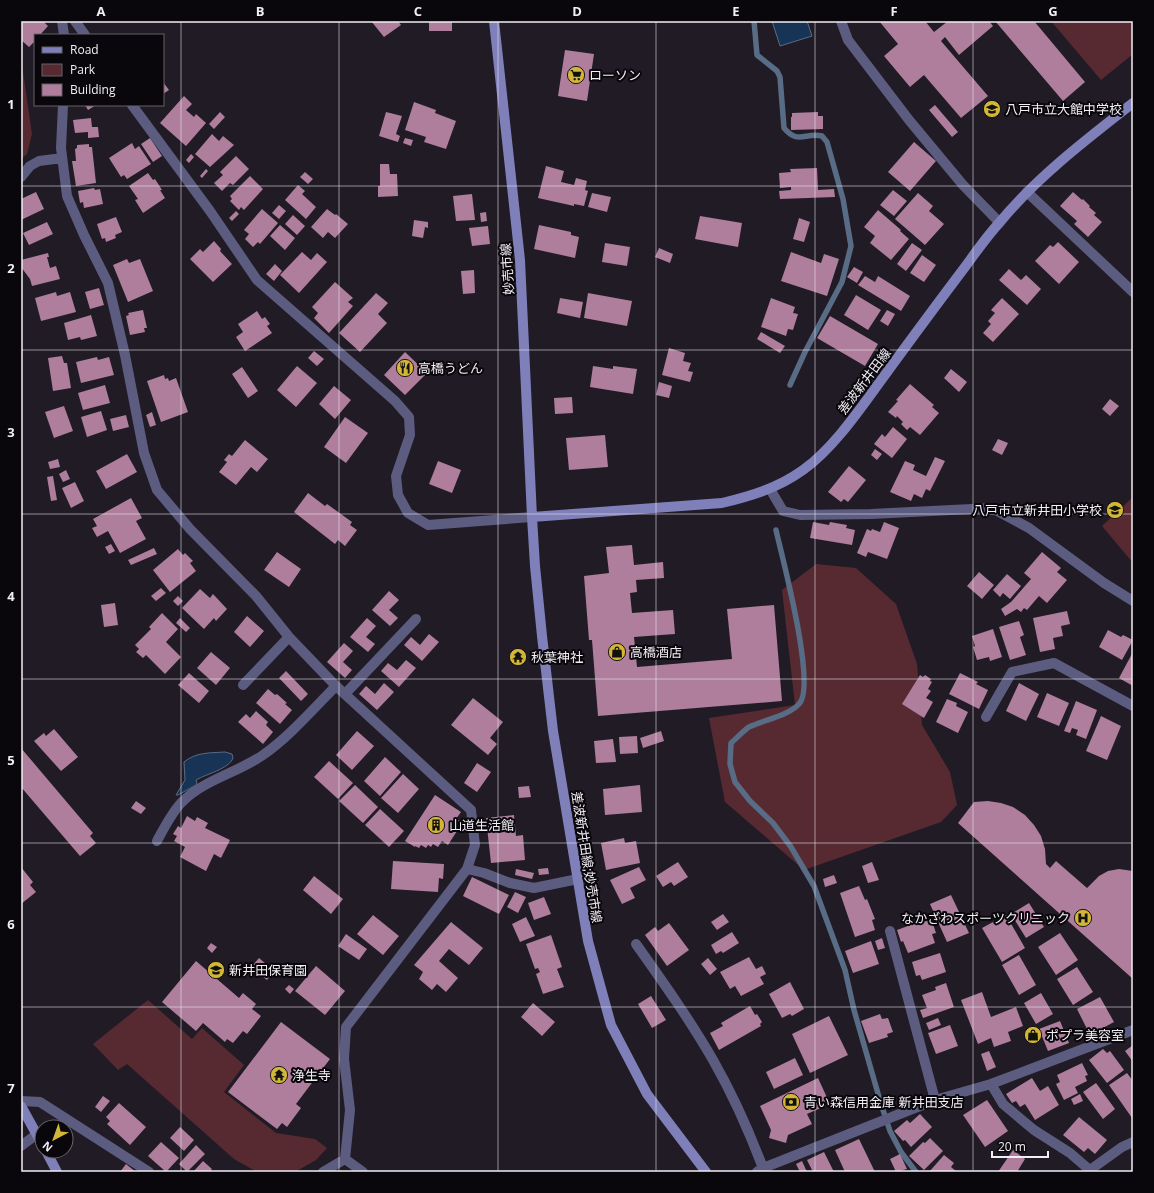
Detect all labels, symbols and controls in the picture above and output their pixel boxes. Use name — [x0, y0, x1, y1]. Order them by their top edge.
text: A — [97, 2, 106, 20]
text: B — [256, 2, 265, 20]
text: C — [414, 2, 422, 20]
text: D — [572, 2, 582, 20]
text: E — [732, 2, 740, 20]
text: F — [890, 2, 898, 20]
text: G — [1048, 2, 1058, 20]
legend — [34, 34, 164, 106]
text: Road — [70, 41, 99, 58]
text: Park — [70, 61, 96, 78]
supermarket icon: ローソン — [566, 65, 586, 85]
place label: ローソン — [589, 66, 641, 84]
text: Building — [70, 81, 116, 98]
text: 1 — [7, 95, 15, 113]
school or university icon: 八戸市立大館中学校 — [982, 99, 1002, 119]
place label: 八戸市立大館中学校 — [1005, 100, 1122, 118]
street label: 妙売市線 — [496, 242, 518, 296]
text: 2 — [7, 259, 15, 277]
street label: 差波新井田線 — [833, 344, 895, 418]
restaurant icon: 高橋うどん — [395, 358, 415, 378]
place label: 高橋うどん — [418, 359, 483, 377]
text: 3 — [7, 423, 15, 441]
school or university icon: 八戸市立新井田小学校 — [1105, 500, 1125, 520]
place label: 八戸市立新井田小学校 — [972, 501, 1102, 519]
text: 4 — [7, 587, 15, 605]
shop icon: 高橋酒店 — [607, 642, 627, 662]
place label: 高橋酒店 — [630, 643, 682, 661]
temple icon: 秋葉神社 — [508, 647, 528, 667]
place label: 秋葉神社 — [531, 648, 583, 666]
text: 5 — [7, 751, 15, 769]
street label: 差波新井田線;妙売市線 — [568, 790, 606, 924]
building icon: 山道生活館 — [426, 815, 446, 835]
place label: 山道生活館 — [449, 816, 514, 834]
hospital icon: なかざわスポーツクリニック — [1073, 908, 1093, 928]
place label: なかざわスポーツクリニック — [901, 909, 1070, 927]
text: 6 — [7, 915, 15, 933]
school or university icon: 新井田保育園 — [206, 960, 226, 980]
place label: 新井田保育園 — [229, 961, 307, 979]
shop icon: ポプラ美容室 — [1023, 1025, 1043, 1045]
place label: ポプラ美容室 — [1046, 1026, 1124, 1044]
temple icon: 浄生寺 — [269, 1065, 289, 1085]
place label: 浄生寺 — [292, 1066, 331, 1084]
text: 7 — [7, 1079, 15, 1097]
bank icon: 青い森信用金庫 新井田支店 — [781, 1092, 801, 1112]
place label: 青い森信用金庫 新井田支店 — [804, 1093, 963, 1111]
north arrow — [34, 1119, 74, 1159]
scale bar — [992, 1133, 1048, 1159]
text: N — [39, 1138, 55, 1156]
text: 20 m — [998, 1138, 1026, 1155]

